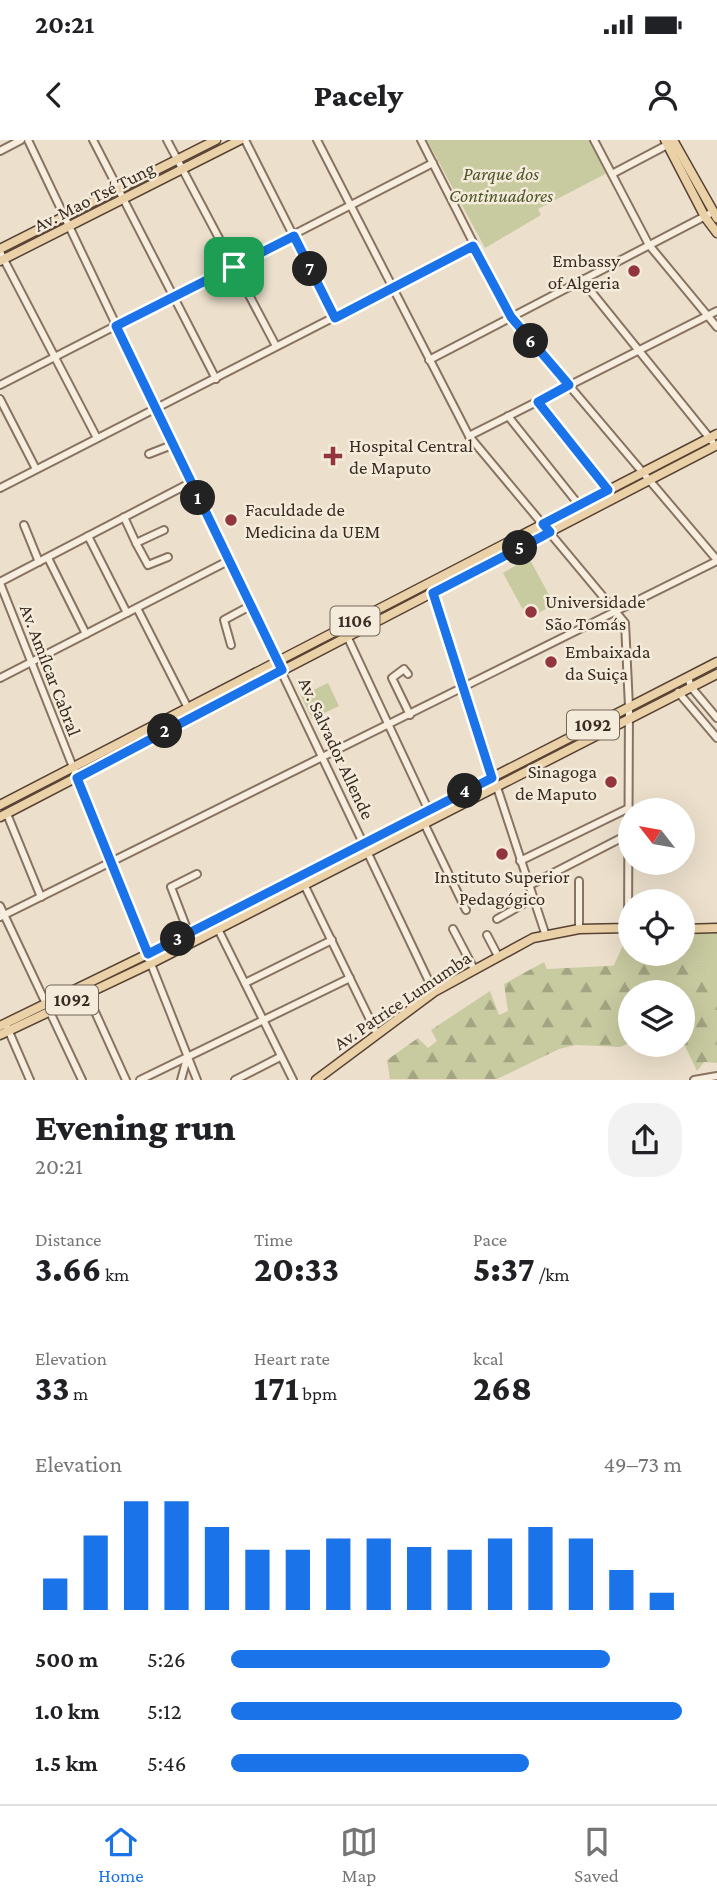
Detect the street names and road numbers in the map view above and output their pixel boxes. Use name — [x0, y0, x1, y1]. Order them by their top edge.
street label: Av. Mao Tsé Tung — [30, 157, 158, 236]
street label: Av. Amílcar Cabral — [16, 601, 85, 739]
road number: 1106 — [330, 606, 380, 635]
street label: Av. Salvador Allende — [295, 674, 379, 822]
road number: 1092 — [567, 710, 619, 740]
street label: Av. Patrice Lumumba — [330, 947, 475, 1054]
road number: 1092 — [46, 986, 98, 1014]

